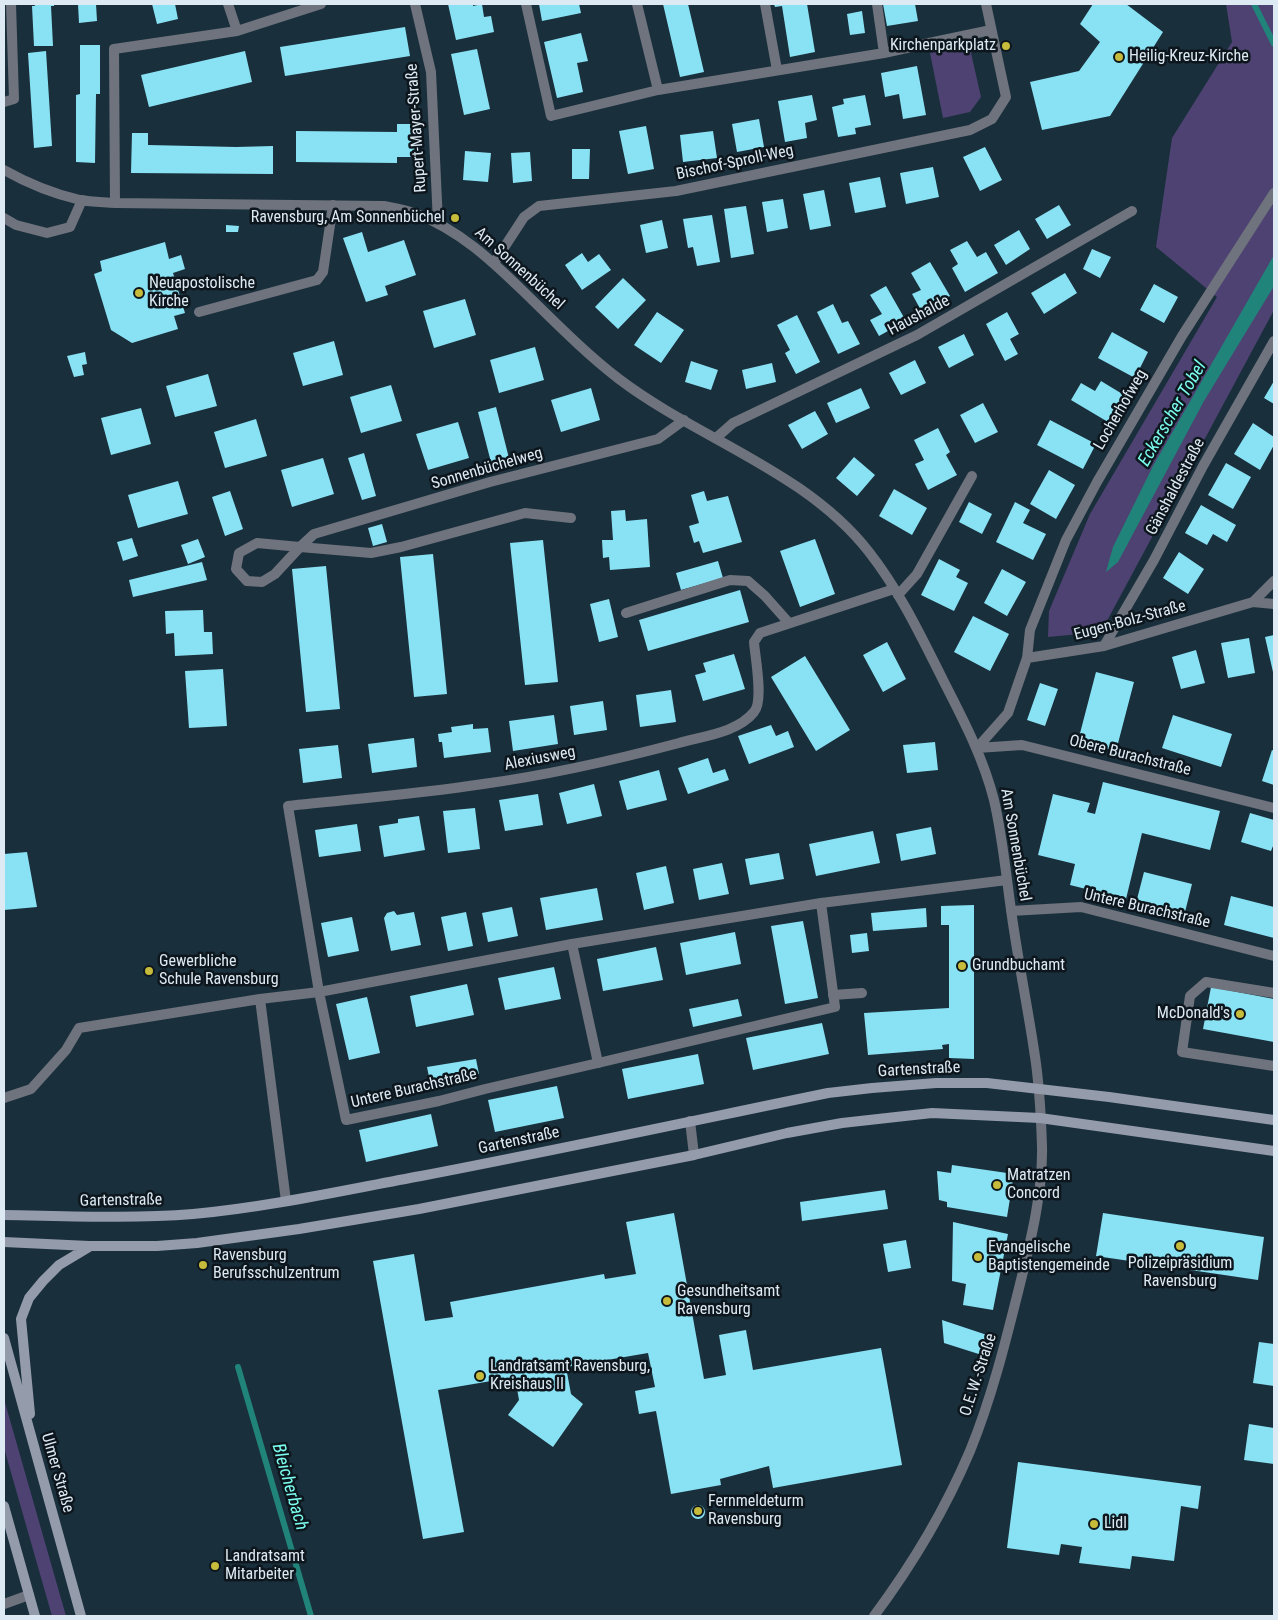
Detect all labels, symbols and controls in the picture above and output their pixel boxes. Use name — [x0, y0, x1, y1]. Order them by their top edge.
place label: Kirchenparkplatz — [890, 36, 996, 56]
marker: Kirchenparkplatz — [1000, 40, 1012, 52]
place label: Heilig-Kreuz-Kirche — [1129, 47, 1249, 67]
marker: Heilig-Kreuz-Kirche — [1113, 51, 1125, 63]
street label: Rupert-Mayer-Straße — [403, 63, 431, 193]
street label: Bischof-Sproll-Weg — [675, 141, 795, 185]
place label: Ravensburg, Am Sonnenbüchel — [251, 208, 445, 228]
marker: Ravensburg, Am Sonnenbüchel — [449, 212, 461, 224]
street label: Am Sonnenbüchel — [470, 224, 568, 314]
place label: Neuapostolische Kirche — [149, 274, 255, 312]
marker: Neuapostolische Kirche — [133, 287, 145, 299]
street label: Haushalde — [885, 292, 953, 340]
water label: Eckerscher Tobel — [1134, 358, 1212, 470]
street label: Locherhofweg — [1090, 366, 1152, 454]
street label: Gänshaldestraße — [1142, 435, 1210, 539]
street label: Sonnenbüchelweg — [429, 444, 545, 494]
street label: Eugen-Bolz-Straße — [1072, 597, 1188, 645]
street label: Obere Burachstraße — [1067, 732, 1193, 780]
street label: Alexiusweg — [503, 743, 577, 775]
street label: Am Sonnenbüchel — [996, 787, 1034, 903]
street label: Untere Burachstraße — [1082, 885, 1212, 933]
place label: Gewerbliche Schule Ravensburg — [159, 952, 279, 990]
place label: Grundbuchamt — [972, 956, 1065, 976]
marker: Grundbuchamt — [956, 960, 968, 972]
marker: Gewerbliche Schule Ravensburg — [143, 965, 155, 977]
place label: McDonald's — [1157, 1004, 1230, 1024]
marker: McDonald's — [1234, 1008, 1246, 1020]
street label: Gartenstraße — [877, 1058, 961, 1082]
street label: Untere Burachstraße — [349, 1065, 479, 1113]
street label: Gartenstraße — [477, 1123, 561, 1159]
place label: Matratzen Concord — [1007, 1166, 1071, 1204]
marker: Matratzen Concord — [991, 1179, 1003, 1191]
street label: Gartenstraße — [80, 1191, 162, 1211]
place label: Evangelische Baptistengemeinde — [988, 1238, 1110, 1276]
marker: Polizeipräsidium Ravensburg — [1174, 1240, 1186, 1252]
place label: Ravensburg Berufsschulzentrum — [213, 1246, 340, 1284]
marker: Evangelische Baptistengemeinde — [972, 1251, 984, 1263]
place label: Polizeipräsidium Ravensburg — [1128, 1254, 1232, 1292]
marker: Ravensburg Berufsschulzentrum — [197, 1259, 209, 1271]
place label: Gesundheitsamt Ravensburg — [677, 1282, 780, 1320]
marker: Gesundheitsamt Ravensburg — [661, 1295, 673, 1307]
street label: O.E.W.-Straße — [957, 1331, 1001, 1419]
place label: Landratsamt Ravensburg, Kreishaus II — [490, 1357, 650, 1395]
marker: Landratsamt Ravensburg, Kreishaus II — [474, 1370, 486, 1382]
street label: Ulmer Straße — [36, 1431, 78, 1515]
water label: Bleicherbach — [266, 1441, 312, 1533]
place label: Fernmeldeturm Ravensburg — [708, 1492, 804, 1530]
marker: Fernmeldeturm Ravensburg — [692, 1505, 704, 1517]
place label: Lidl — [1104, 1514, 1127, 1534]
marker: Lidl — [1088, 1518, 1100, 1530]
place label: Landratsamt Mitarbeiter — [225, 1547, 305, 1585]
marker: Landratsamt Mitarbeiter — [209, 1560, 221, 1572]

